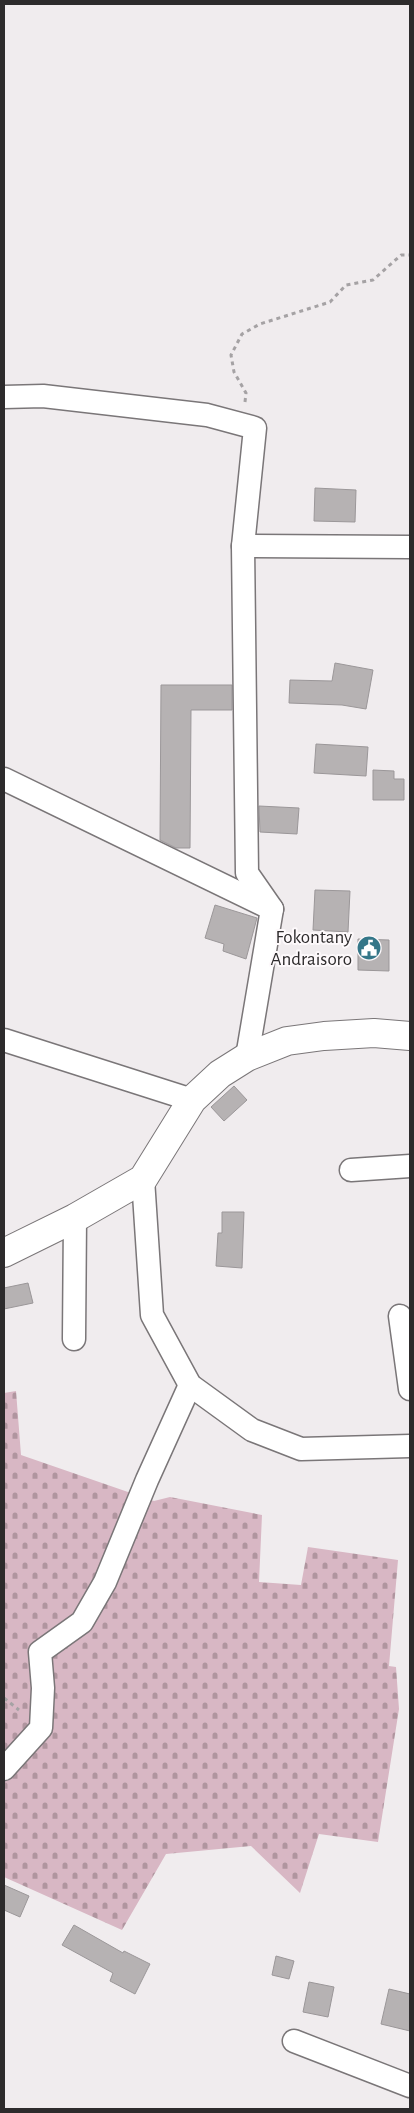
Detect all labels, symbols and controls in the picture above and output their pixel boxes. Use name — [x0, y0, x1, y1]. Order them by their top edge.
place label: Fokontany Andraisoro — [271, 928, 352, 969]
public building icon: Fokontany Andraisoro — [356, 935, 382, 961]

